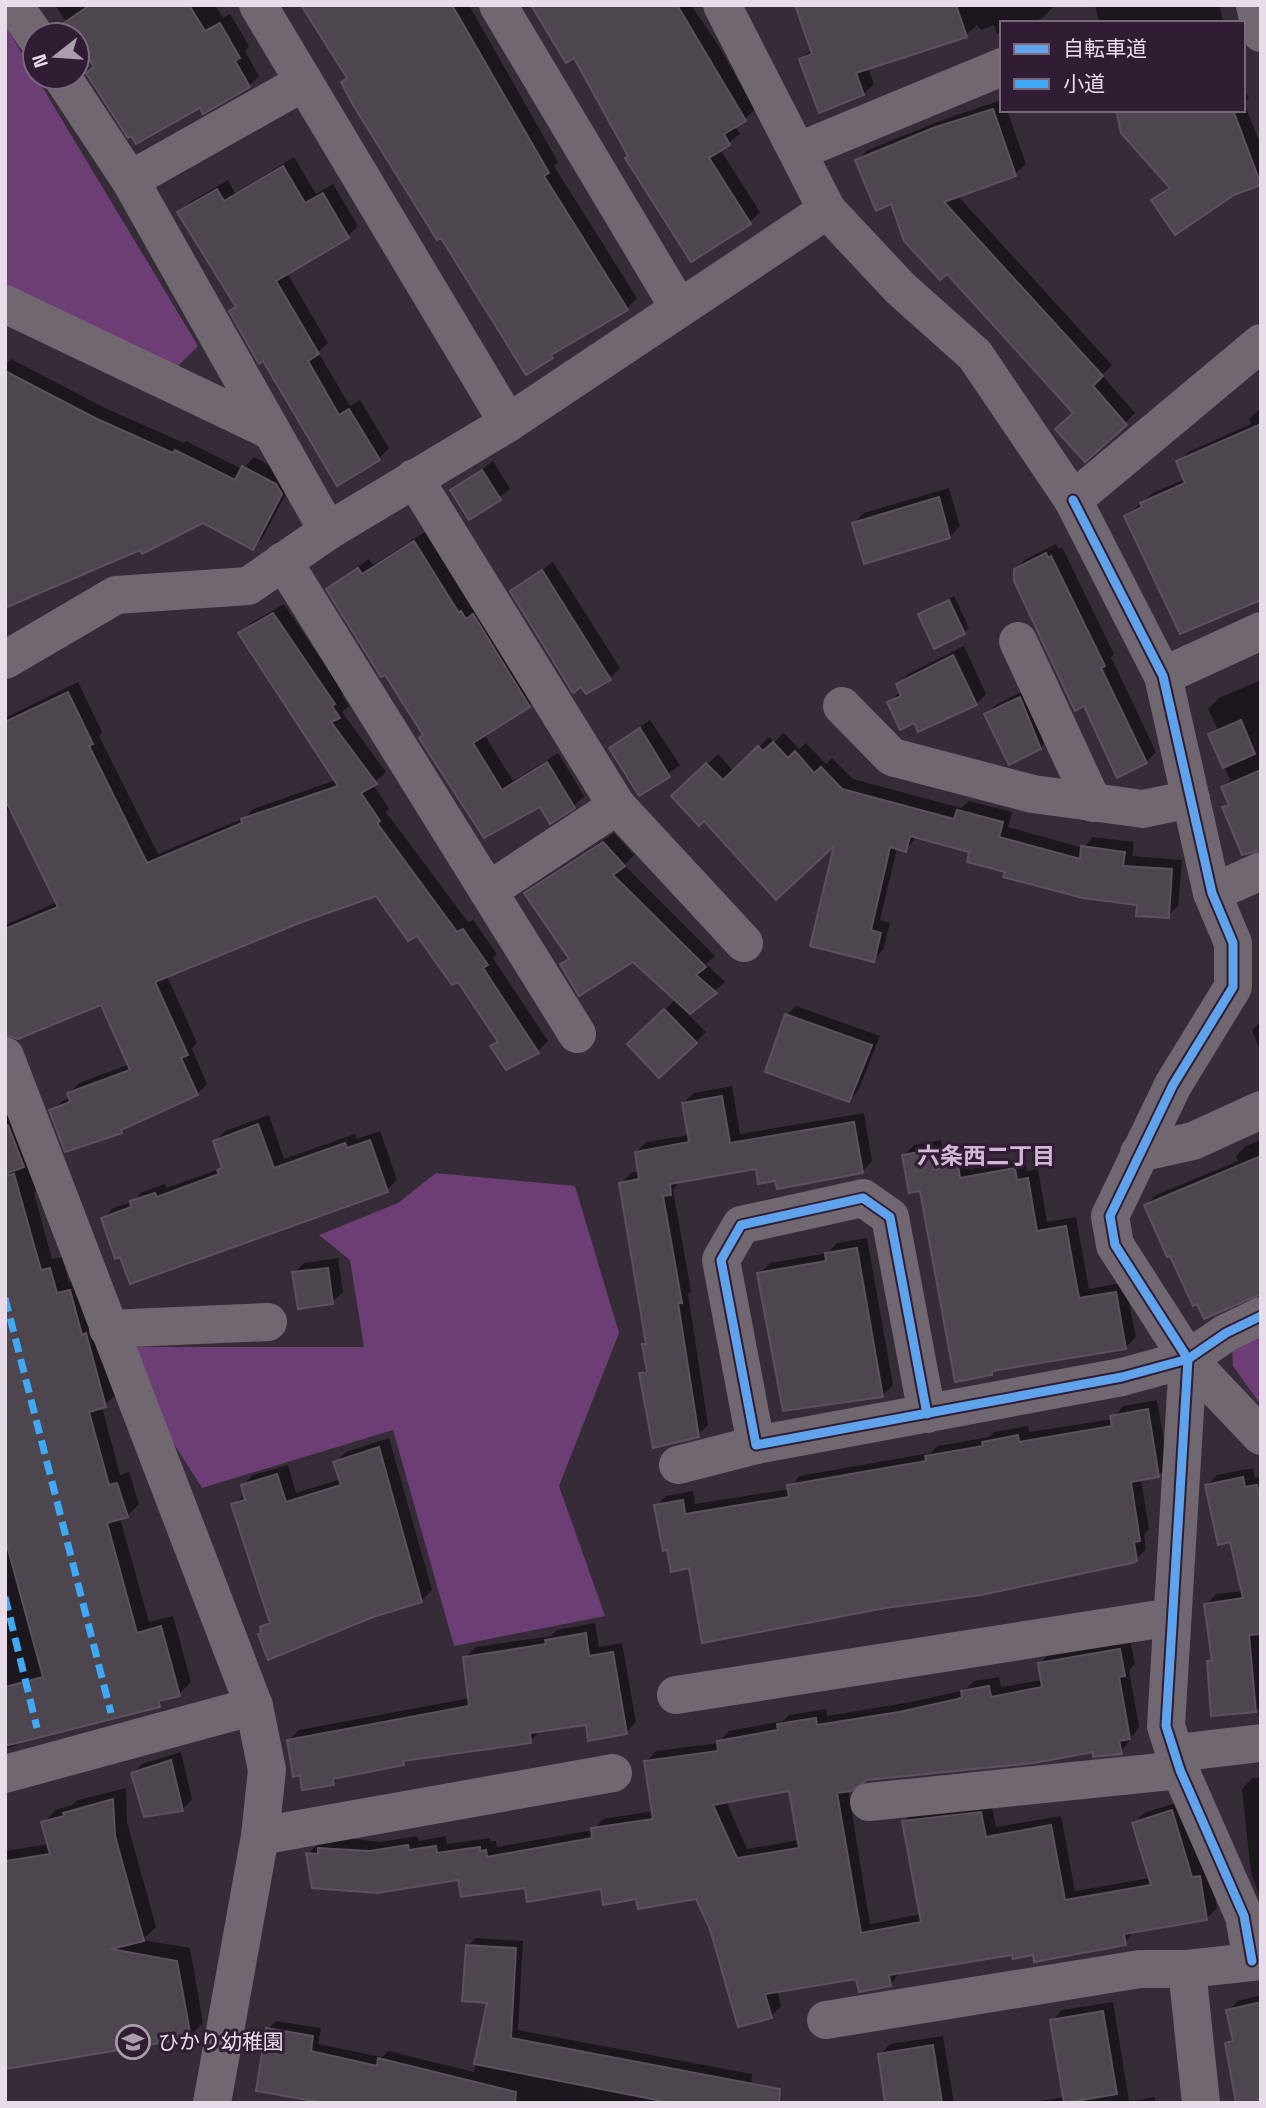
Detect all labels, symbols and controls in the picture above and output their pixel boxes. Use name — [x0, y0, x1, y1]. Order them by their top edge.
north arrow — [21, 21, 91, 91]
legend — [1000, 21, 1245, 112]
text: 自転車道 — [1063, 35, 1147, 62]
text: N — [26, 51, 54, 71]
text: 小道 — [1063, 70, 1105, 97]
district label: 六条西二丁目 — [917, 1141, 1055, 1171]
school or university icon: ひかり幼稚園 — [114, 2023, 152, 2061]
place label: ひかり幼稚園 — [158, 2028, 284, 2055]

